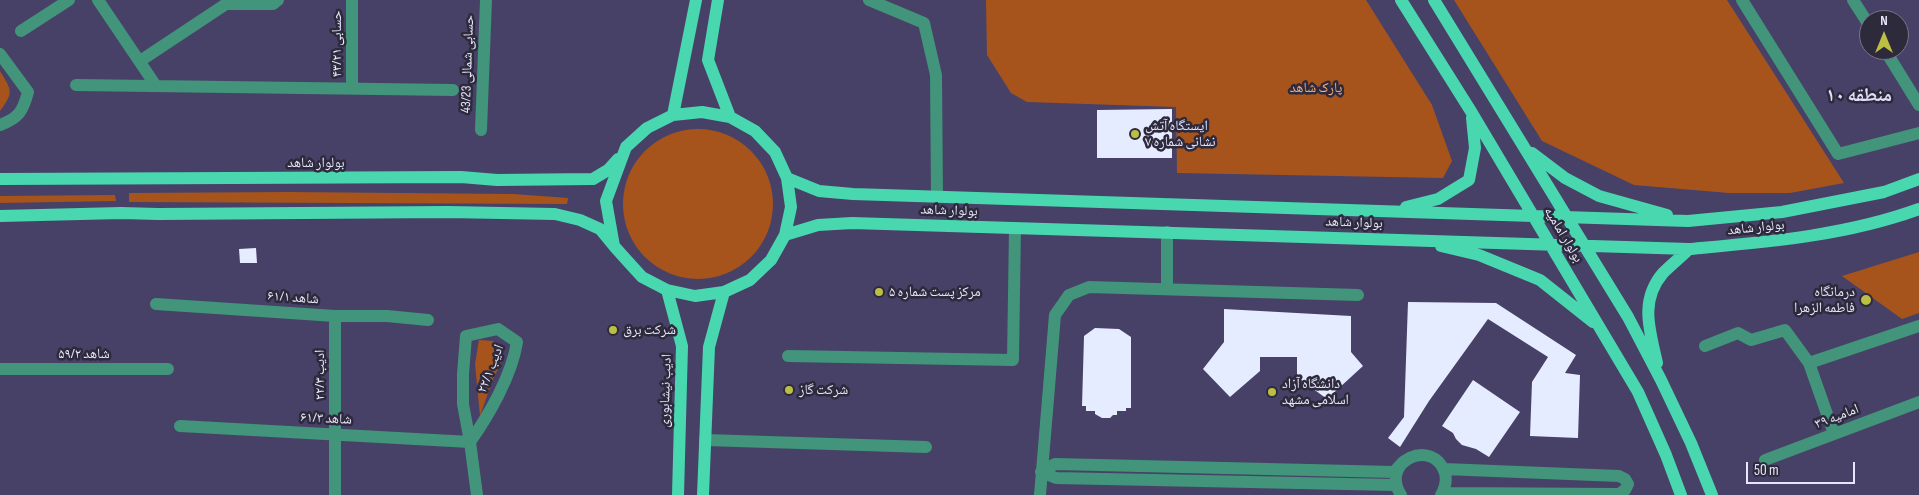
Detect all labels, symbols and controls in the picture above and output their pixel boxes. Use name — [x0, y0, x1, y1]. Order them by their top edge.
north arrow — [1859, 10, 1909, 60]
street label: حسابی ۴۳/۲۱ — [329, 11, 345, 77]
text: N — [1880, 12, 1888, 29]
street label: حسابی شمالی 43/23 — [458, 15, 478, 113]
park label: پارک شاهد — [1290, 80, 1342, 96]
district label: منطقه ۱۰ — [1826, 85, 1892, 107]
place label: ایستگاه آتش نشانی شماره ۷ — [1145, 118, 1216, 150]
marker: ایستگاه آتش نشانی شماره ۷ — [1129, 128, 1141, 140]
street label: بولوار شاهد — [287, 155, 345, 171]
street label: بولوار شاهد — [920, 202, 978, 220]
street label: بولوار امامیه — [1540, 204, 1586, 266]
street label: بولوار شاهد — [1325, 214, 1383, 232]
street label: بولوار شاهد — [1727, 217, 1785, 239]
place label: مرکز پست شماره ۵ — [889, 284, 981, 300]
place label: درمانگاه فاطمه الزهرا — [1794, 284, 1855, 316]
marker: مرکز پست شماره ۵ — [873, 286, 885, 298]
street label: شاهد ۶۱/۱ — [267, 288, 319, 308]
marker: درمانگاه فاطمه الزهرا — [1859, 293, 1873, 307]
place label: شرکت برق — [623, 322, 676, 338]
marker: شرکت برق — [607, 324, 619, 336]
street label: ادیب ۲۲/۱ — [474, 342, 508, 396]
street label: شاهد ۵۹/۲ — [58, 346, 110, 362]
street label: ادیب ۲۲/۳ — [312, 350, 328, 400]
street label: ادیب نیشابوری — [656, 354, 676, 428]
place label: دانشگاه آزاد اسلامی مشهد — [1282, 376, 1349, 408]
place label: شرکت گاز — [799, 382, 848, 398]
marker: شرکت گاز — [783, 384, 795, 396]
marker: دانشگاه آزاد اسلامی مشهد — [1266, 386, 1278, 398]
street label: امامیه ۳۹ — [1813, 401, 1861, 433]
street label: شاهد ۶۱/۳ — [300, 409, 352, 429]
scale bar — [1749, 452, 1858, 484]
text: 50 m — [1754, 461, 1779, 480]

